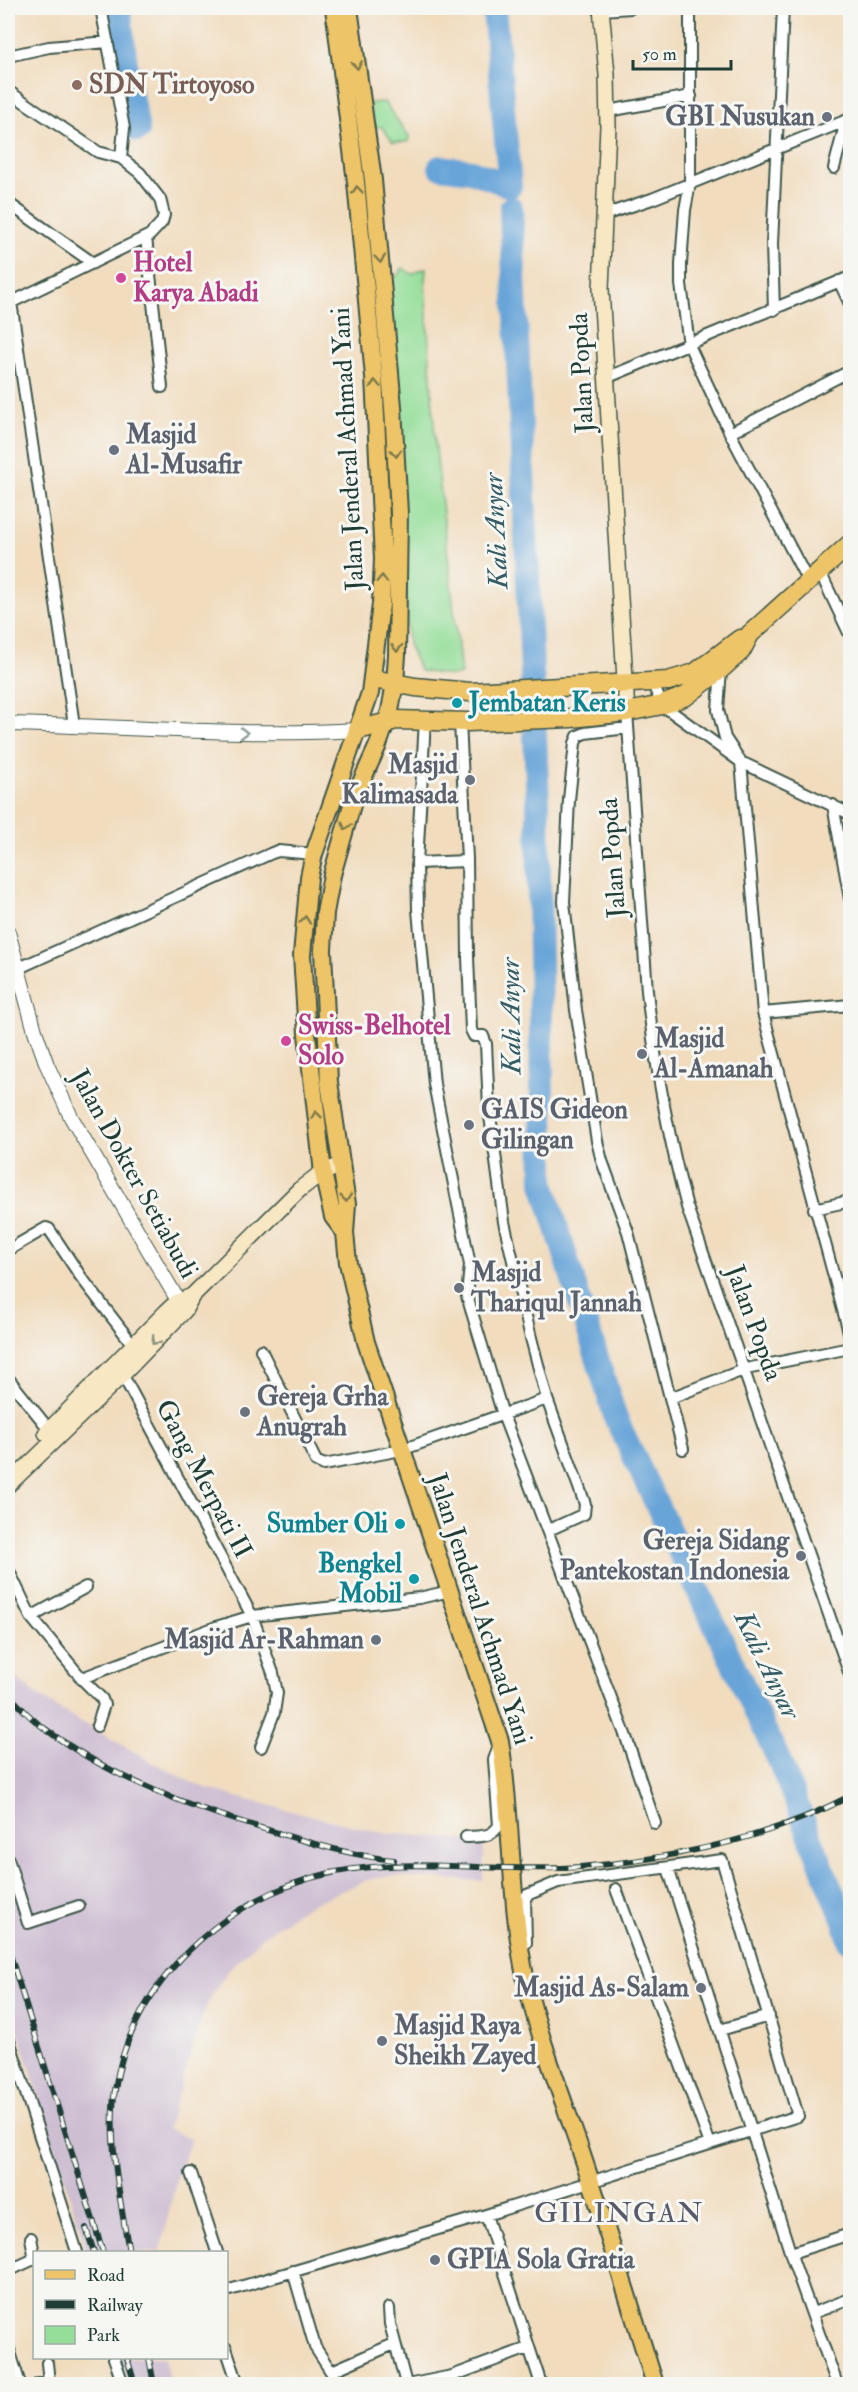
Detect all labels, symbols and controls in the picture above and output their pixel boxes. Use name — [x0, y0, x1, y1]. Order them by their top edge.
scale bar — [633, 33, 730, 71]
text: 50 m — [642, 43, 677, 66]
one-way arrow — [351, 61, 363, 70]
place label: SDN Tirtoyoso — [89, 69, 255, 102]
marker: SDN Tirtoyoso — [70, 78, 84, 92]
place label: GBI Nusukan — [665, 101, 816, 133]
marker: GBI Nusukan — [820, 110, 834, 124]
one-way arrow — [351, 186, 364, 195]
place label: Hotel Karya Abadi — [133, 247, 259, 310]
one-way arrow — [374, 255, 387, 264]
marker: Hotel Karya Abadi — [114, 271, 128, 285]
street label: Jalan Jenderal Achmad Yani — [325, 306, 371, 592]
street label: Jalan Popda — [563, 312, 602, 435]
one-way arrow — [368, 380, 381, 389]
place label: Masjid Al-Musafir — [125, 419, 242, 481]
marker: Masjid Al-Musafir — [107, 443, 121, 457]
one-way arrow — [389, 449, 402, 458]
water label: Kali Anyar — [476, 470, 516, 592]
one-way arrow — [375, 575, 388, 584]
one-way arrow — [391, 644, 403, 653]
place label: Jembatan Keris — [467, 687, 626, 719]
marker: Jembatan Keris — [450, 696, 464, 710]
one-way arrow — [239, 727, 248, 739]
place label: Masjid Kalimasada — [342, 749, 459, 811]
marker: Masjid Kalimasada — [463, 773, 477, 787]
street label: Jalan Popda — [593, 796, 634, 920]
one-way arrow — [341, 820, 353, 831]
one-way arrow — [298, 916, 311, 925]
water label: Kali Anyar — [493, 956, 529, 1076]
place label: Swiss-Belhotel Solo — [298, 1010, 451, 1072]
place label: Masjid Al-Amanah — [653, 1023, 774, 1085]
marker: Swiss-Belhotel Solo — [279, 1034, 293, 1048]
marker: Masjid Al-Amanah — [635, 1047, 649, 1061]
street label: Jalan Dokter Setiabudi — [63, 1063, 205, 1284]
place label: GAIS Gideon Gilingan — [481, 1094, 629, 1157]
one-way arrow — [311, 1110, 323, 1119]
marker: GAIS Gideon Gilingan — [462, 1118, 476, 1132]
one-way arrow — [339, 1194, 352, 1203]
place label: Masjid Thariqul Jannah — [470, 1257, 642, 1320]
street label: Jalan Popda — [717, 1260, 790, 1386]
marker: Masjid Thariqul Jannah — [452, 1281, 466, 1295]
one-way arrow — [151, 1335, 162, 1345]
place label: Gereja Grha Anugrah — [256, 1381, 389, 1444]
street label: Gang Merpati II — [148, 1394, 259, 1564]
marker: Gereja Grha Anugrah — [238, 1405, 252, 1419]
street label: Jalan Jenderal Achmad Yani — [421, 1468, 539, 1749]
place label: Sumber Oli — [267, 1508, 388, 1540]
marker: Sumber Oli — [393, 1517, 407, 1531]
place label: Gereja Sidang Pantekostan Indonesia — [560, 1525, 790, 1587]
place label: Bengkel Mobil — [318, 1548, 402, 1610]
marker: Gereja Sidang Pantekostan Indonesia — [794, 1549, 808, 1563]
marker: Bengkel Mobil — [407, 1572, 421, 1586]
water label: Kali Anyar — [726, 1604, 808, 1726]
place label: Masjid Ar-Rahman — [163, 1624, 365, 1656]
marker: Masjid Ar-Rahman — [369, 1633, 383, 1647]
place label: Masjid As-Salam — [513, 1972, 690, 2004]
marker: Masjid As-Salam — [694, 1981, 708, 1995]
place label: Masjid Raya Sheikh Zayed — [393, 2010, 536, 2073]
marker: Masjid Raya Sheikh Zayed — [375, 2034, 389, 2048]
district label: GILINGAN — [534, 2196, 704, 2231]
place label: GPIA Sola Gratia — [447, 2244, 636, 2276]
legend — [33, 2251, 228, 2359]
marker: GPIA Sola Gratia — [428, 2253, 442, 2267]
text: Road — [87, 2264, 125, 2287]
text: Railway — [87, 2294, 144, 2317]
text: Park — [87, 2324, 120, 2347]

